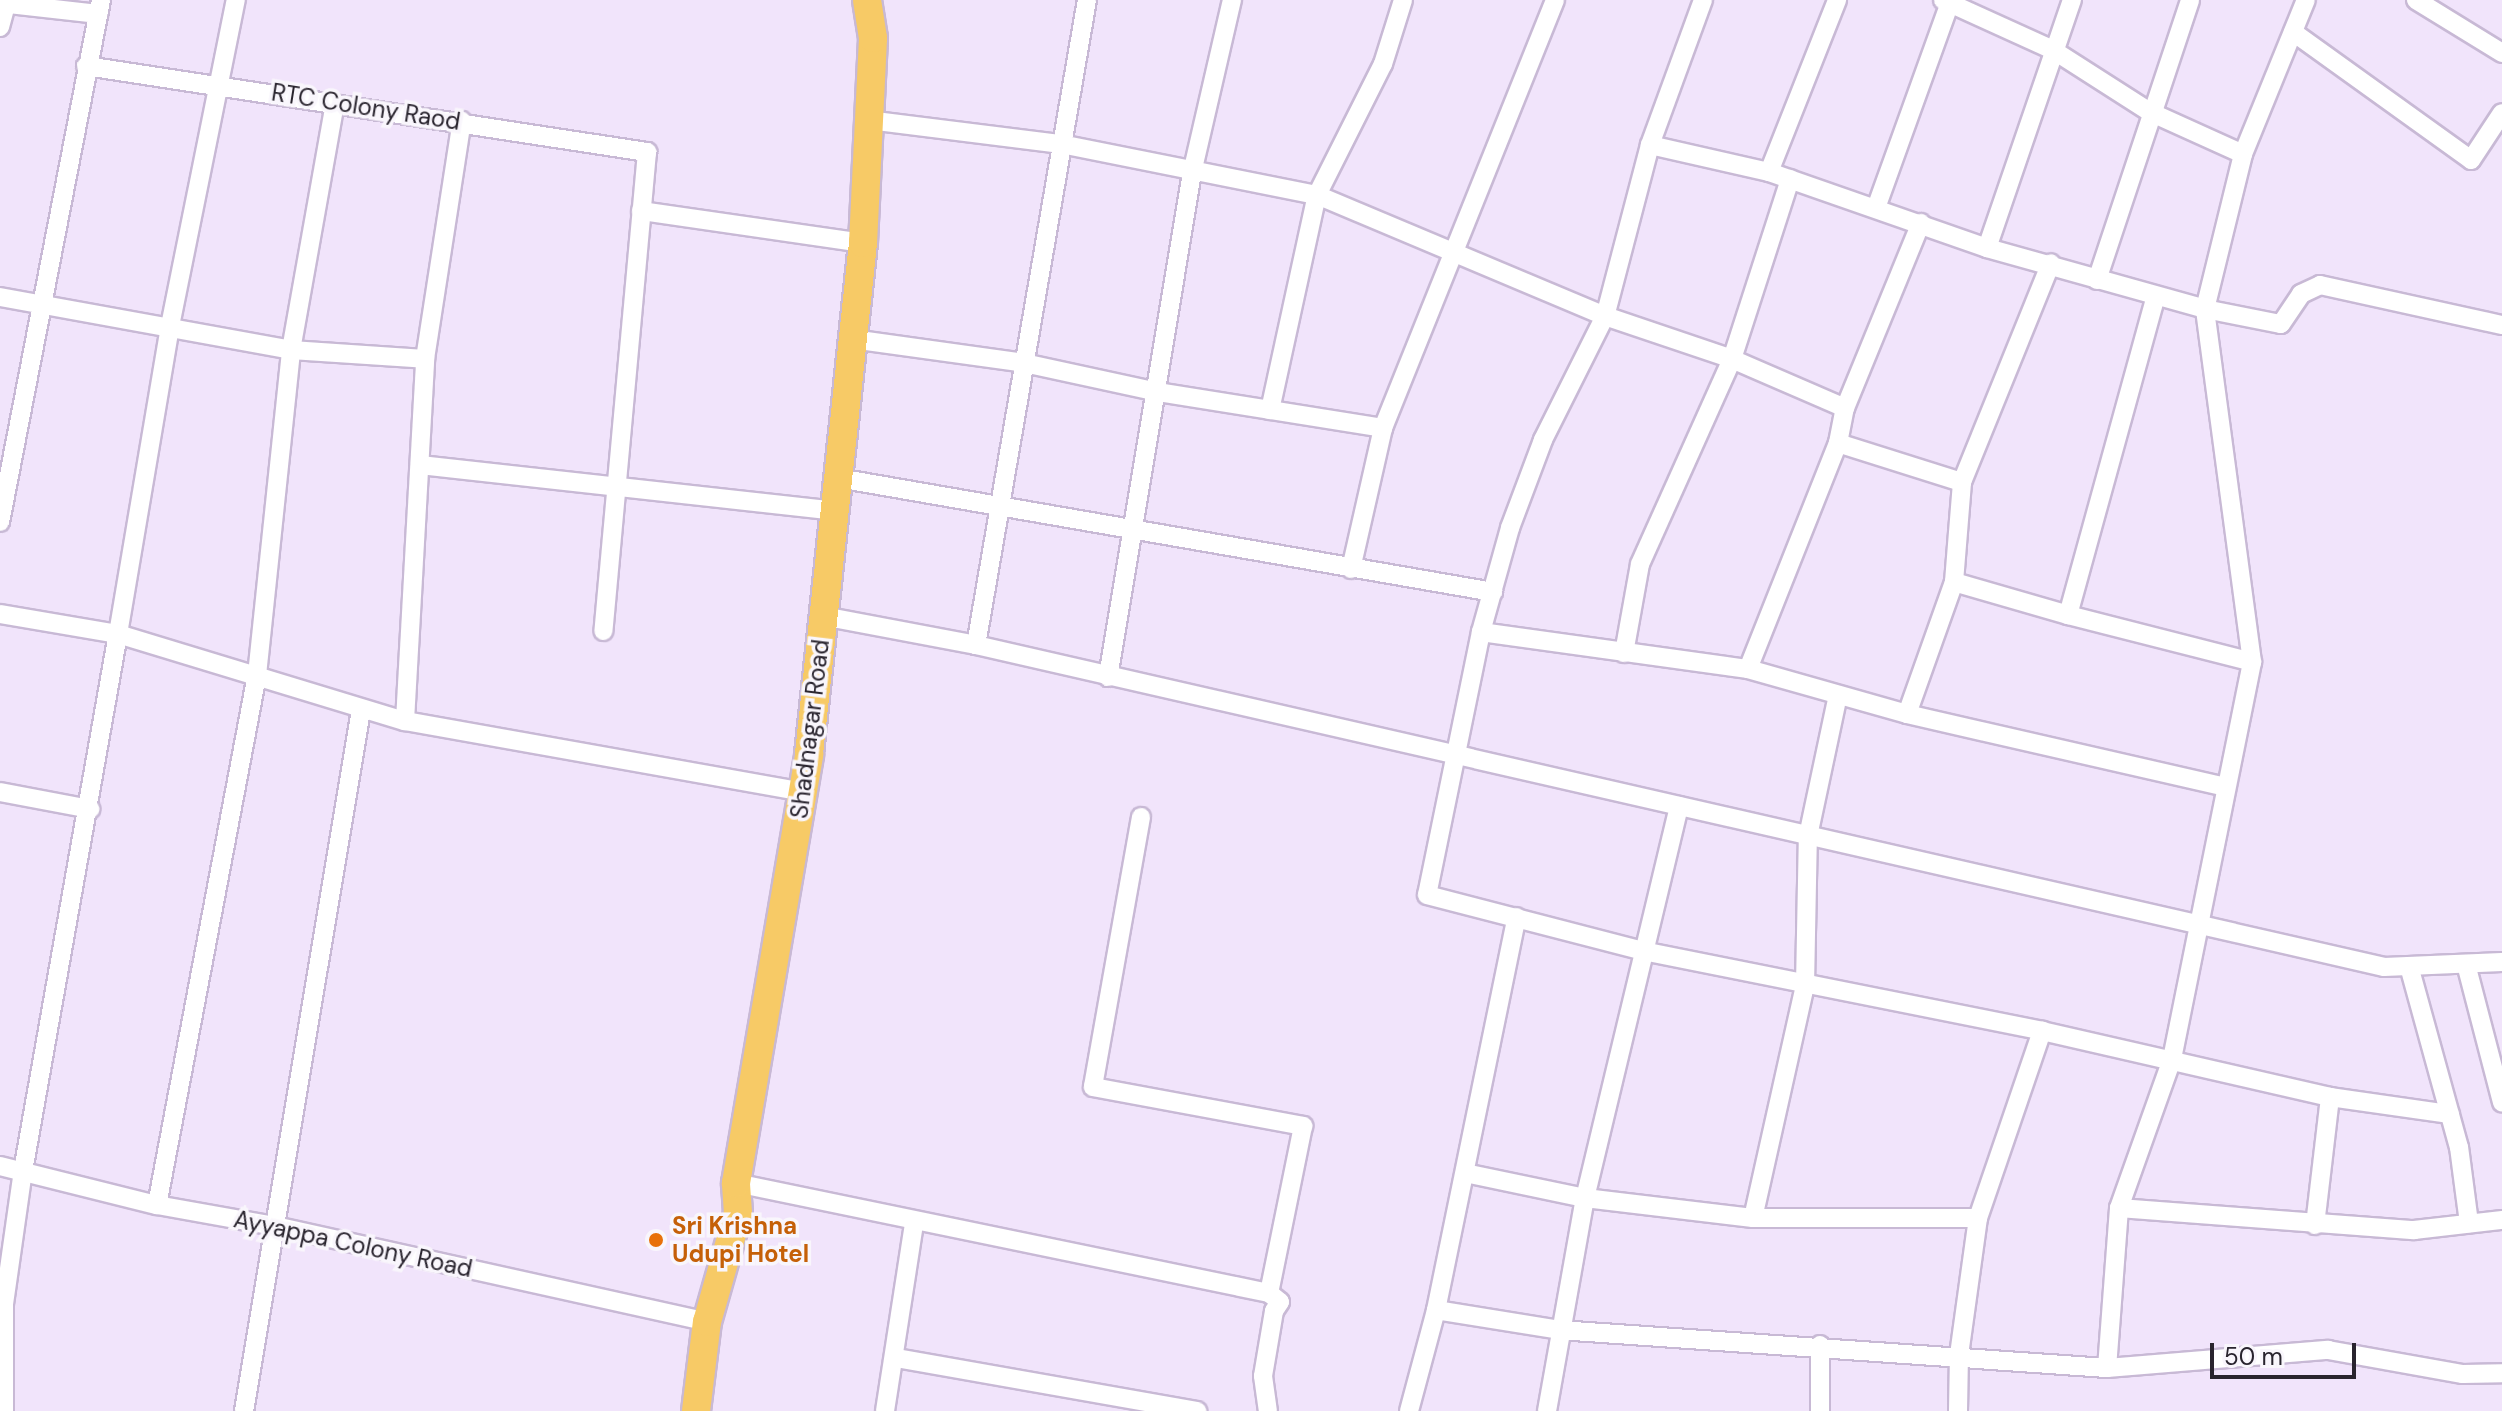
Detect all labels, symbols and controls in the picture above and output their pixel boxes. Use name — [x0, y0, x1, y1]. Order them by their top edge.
street label: RTC Colony Raod — [269, 78, 463, 136]
street label: Shadnagar Road — [785, 638, 835, 820]
street label: Ayyappa Colony Road — [231, 1205, 475, 1283]
place label: Sri Krishna Udupi Hotel — [672, 1212, 809, 1268]
marker: Sri Krishna Udupi Hotel — [647, 1231, 665, 1249]
scale bar — [2214, 1327, 2360, 1377]
text: 50 m — [2224, 1341, 2283, 1372]

